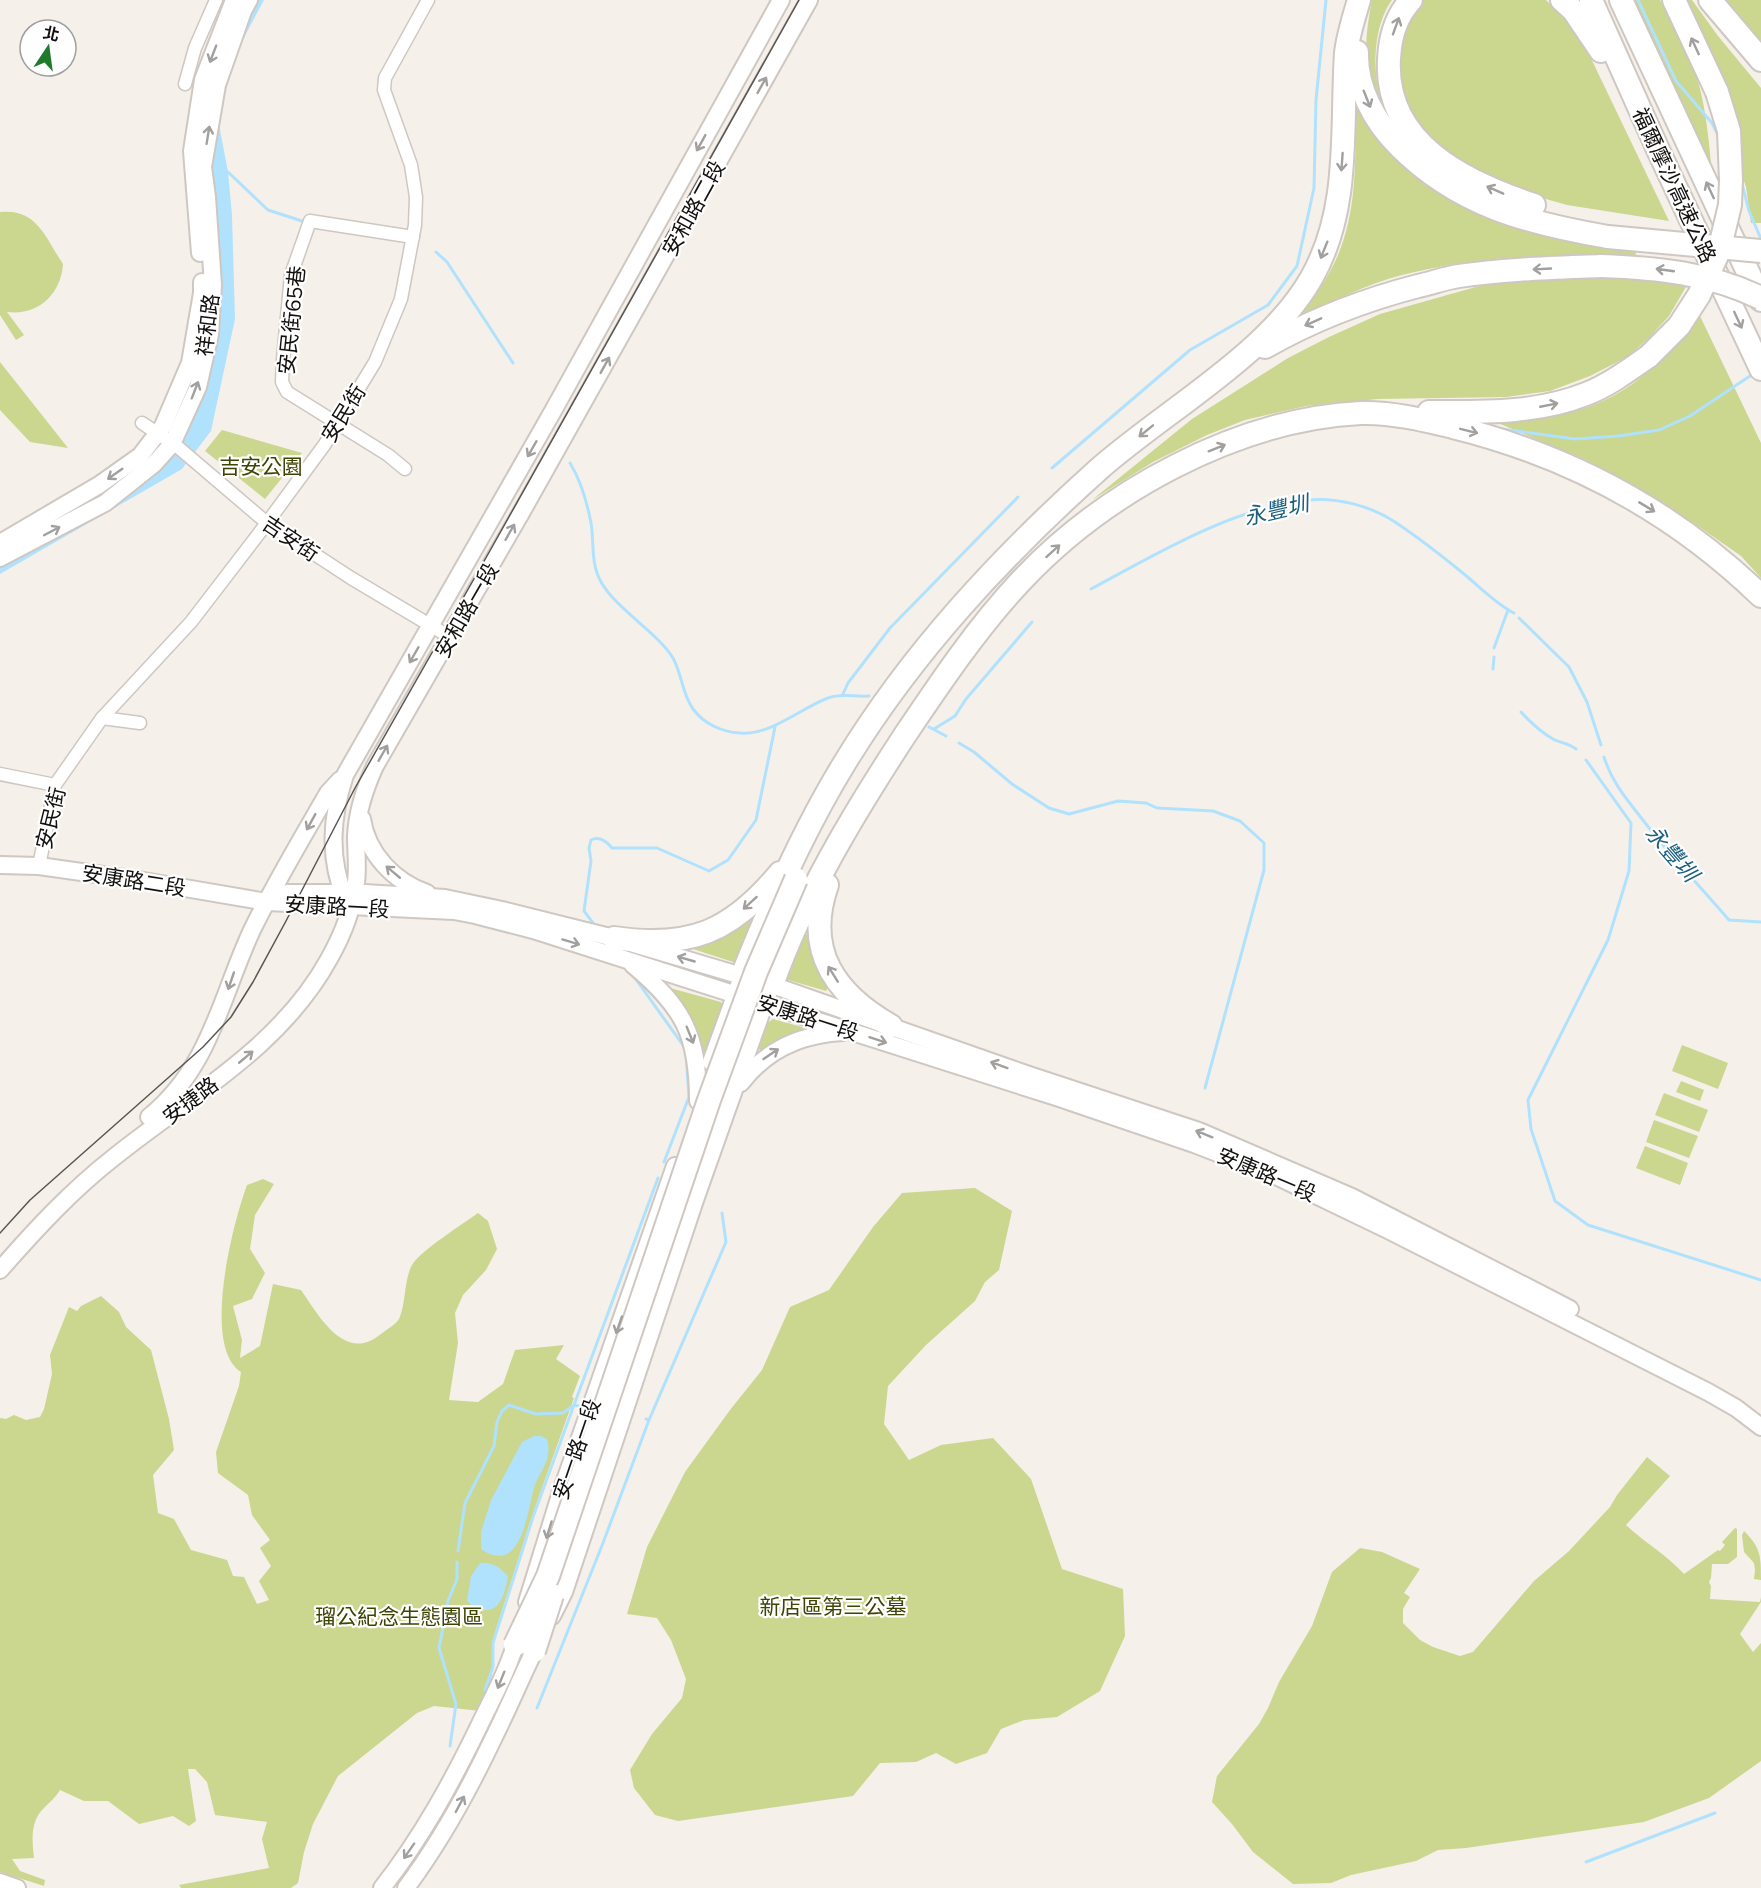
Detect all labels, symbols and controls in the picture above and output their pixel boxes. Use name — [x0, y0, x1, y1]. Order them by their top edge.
north arrow — [18, 18, 78, 78]
one-way arrow — [1391, 18, 1402, 36]
text: 北 — [41, 22, 61, 45]
one-way arrow — [1689, 37, 1701, 55]
one-way arrow — [206, 45, 217, 63]
one-way arrow — [756, 77, 768, 94]
one-way arrow — [1362, 89, 1373, 108]
street label: 福爾摩沙高速公路 — [1628, 103, 1722, 267]
one-way arrow — [203, 126, 214, 146]
one-way arrow — [695, 133, 706, 151]
one-way arrow — [1337, 151, 1348, 171]
street label: 安和路二段 — [656, 156, 730, 260]
one-way arrow — [1703, 181, 1715, 199]
one-way arrow — [1487, 184, 1505, 196]
one-way arrow — [1318, 240, 1329, 259]
one-way arrow — [1533, 263, 1553, 274]
street label: 安民街65巷 — [272, 264, 310, 376]
one-way arrow — [1656, 265, 1675, 276]
street label: 祥和路 — [190, 292, 224, 358]
one-way arrow — [1733, 311, 1745, 329]
one-way arrow — [1304, 317, 1323, 328]
one-way arrow — [600, 356, 611, 374]
street label: 安民街 — [315, 379, 371, 447]
one-way arrow — [191, 382, 202, 400]
one-way arrow — [1538, 399, 1558, 410]
one-way arrow — [1138, 425, 1154, 438]
one-way arrow — [1459, 425, 1478, 437]
one-way arrow — [526, 440, 537, 458]
one-way arrow — [1207, 441, 1226, 452]
park label: 吉安公園 — [219, 453, 303, 479]
one-way arrow — [107, 468, 123, 480]
water label: 永豐圳 — [1241, 488, 1314, 531]
one-way arrow — [1638, 501, 1655, 513]
street label: 吉安街 — [258, 510, 324, 566]
one-way arrow — [505, 524, 517, 541]
one-way arrow — [42, 525, 60, 536]
one-way arrow — [1045, 544, 1060, 558]
street label: 安和路一段 — [428, 558, 504, 662]
one-way arrow — [407, 646, 419, 663]
one-way arrow — [377, 745, 389, 762]
street label: 安民街 — [30, 784, 70, 852]
one-way arrow — [305, 813, 317, 830]
water label: 永豐圳 — [1640, 819, 1706, 889]
street label: 安康路二段 — [80, 859, 188, 901]
one-way arrow — [385, 866, 401, 879]
street label: 安康路一段 — [284, 890, 390, 922]
one-way arrow — [743, 896, 758, 910]
one-way arrow — [561, 937, 580, 948]
one-way arrow — [677, 953, 696, 964]
one-way arrow — [826, 966, 838, 983]
one-way arrow — [225, 971, 236, 990]
street label: 安康路一段 — [754, 988, 862, 1046]
one-way arrow — [685, 1025, 696, 1044]
one-way arrow — [868, 1035, 887, 1046]
one-way arrow — [763, 1048, 779, 1060]
one-way arrow — [238, 1050, 253, 1064]
one-way arrow — [990, 1058, 1009, 1069]
street label: 安捷路 — [157, 1071, 223, 1129]
one-way arrow — [1195, 1127, 1214, 1138]
street label: 安康路一段 — [1214, 1142, 1320, 1206]
one-way arrow — [612, 1315, 623, 1334]
street label: 安一路一段 — [547, 1395, 605, 1503]
one-way arrow — [542, 1520, 553, 1539]
park label: 新店區第三公墓 — [760, 1593, 907, 1619]
park label: 瑠公紀念生態園區 — [315, 1603, 483, 1629]
one-way arrow — [495, 1670, 506, 1688]
one-way arrow — [455, 1795, 466, 1813]
one-way arrow — [403, 1842, 415, 1859]

